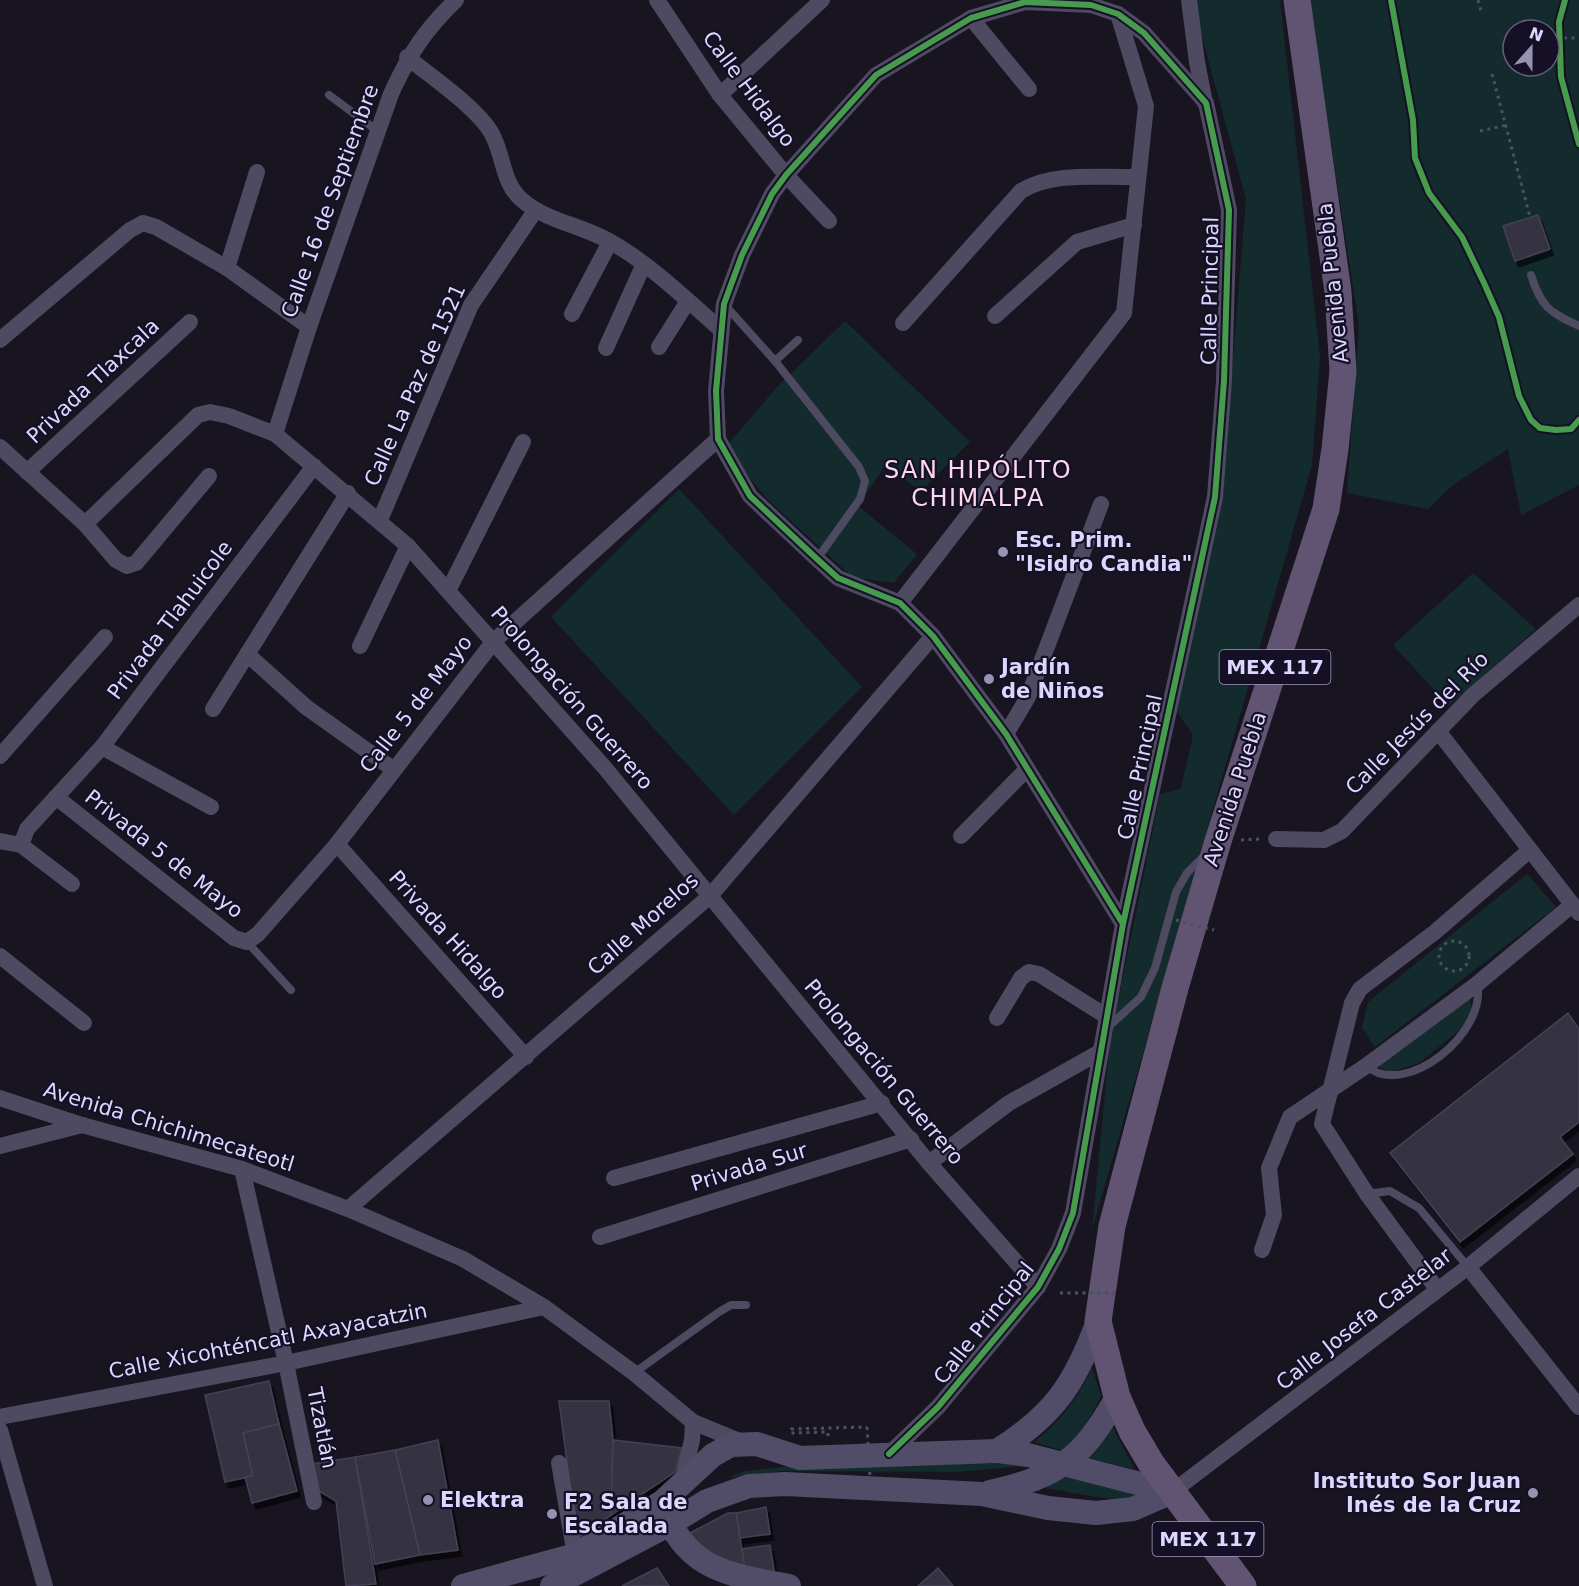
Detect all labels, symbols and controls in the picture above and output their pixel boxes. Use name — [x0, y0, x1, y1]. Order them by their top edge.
north arrow — [1501, 18, 1561, 78]
text: N — [1527, 23, 1546, 46]
street label: Calle Hidalgo — [698, 26, 800, 152]
street label: Calle 16 de Septiembre — [277, 81, 383, 321]
street label: Avenida Puebla — [1313, 202, 1353, 364]
street label: Calle Principal — [1197, 217, 1223, 365]
street label: Calle La Paz de 1521 — [360, 280, 470, 490]
street label: Privada Tlaxcala — [22, 314, 164, 448]
district label: SAN HIPÓLITO CHIMALPA — [884, 454, 1072, 512]
place label: Esc. Prim. "Isidro Candia" — [1015, 528, 1192, 576]
street label: Privada Tlahuicole — [103, 536, 237, 704]
marker: Esc. Prim. "Isidro Candia" — [996, 545, 1010, 559]
street label: Prolongación Guerrero — [486, 602, 658, 794]
street label: Calle 5 de Mayo — [355, 630, 477, 778]
street label: Calle Jesús del Río — [1341, 647, 1493, 799]
road number: MEX 117 — [1220, 650, 1330, 684]
place label: Jardín de Niños — [999, 655, 1104, 703]
marker: Jardín de Niños — [982, 672, 996, 686]
street label: Calle Principal — [1113, 692, 1167, 842]
street label: Avenida Puebla — [1199, 709, 1271, 869]
street label: Privada 5 de Mayo — [80, 785, 248, 923]
street label: Privada Hidalgo — [384, 866, 512, 1004]
street label: Calle Morelos — [583, 868, 703, 980]
street label: Prolongación Guerrero — [799, 974, 969, 1170]
street label: Avenida Chichimecateotl — [41, 1077, 297, 1177]
street label: Privada Sur — [688, 1138, 810, 1196]
street label: Calle Josefa Castelar — [1272, 1243, 1457, 1395]
street label: Calle Principal — [929, 1257, 1039, 1389]
street label: Calle Xicohténcatl Axayacatzin — [107, 1298, 429, 1384]
street label: Tizatlán — [302, 1384, 342, 1471]
place label: Instituto Sor Juan Inés de la Cruz — [1313, 1469, 1521, 1517]
marker: Instituto Sor Juan Inés de la Cruz — [1526, 1486, 1540, 1500]
place label: Elektra — [440, 1488, 524, 1512]
place label: F2 Sala de Escalada — [564, 1490, 688, 1538]
marker: Elektra — [421, 1493, 435, 1507]
marker: F2 Sala de Escalada — [545, 1507, 559, 1521]
road number: MEX 117 — [1152, 1522, 1264, 1556]

